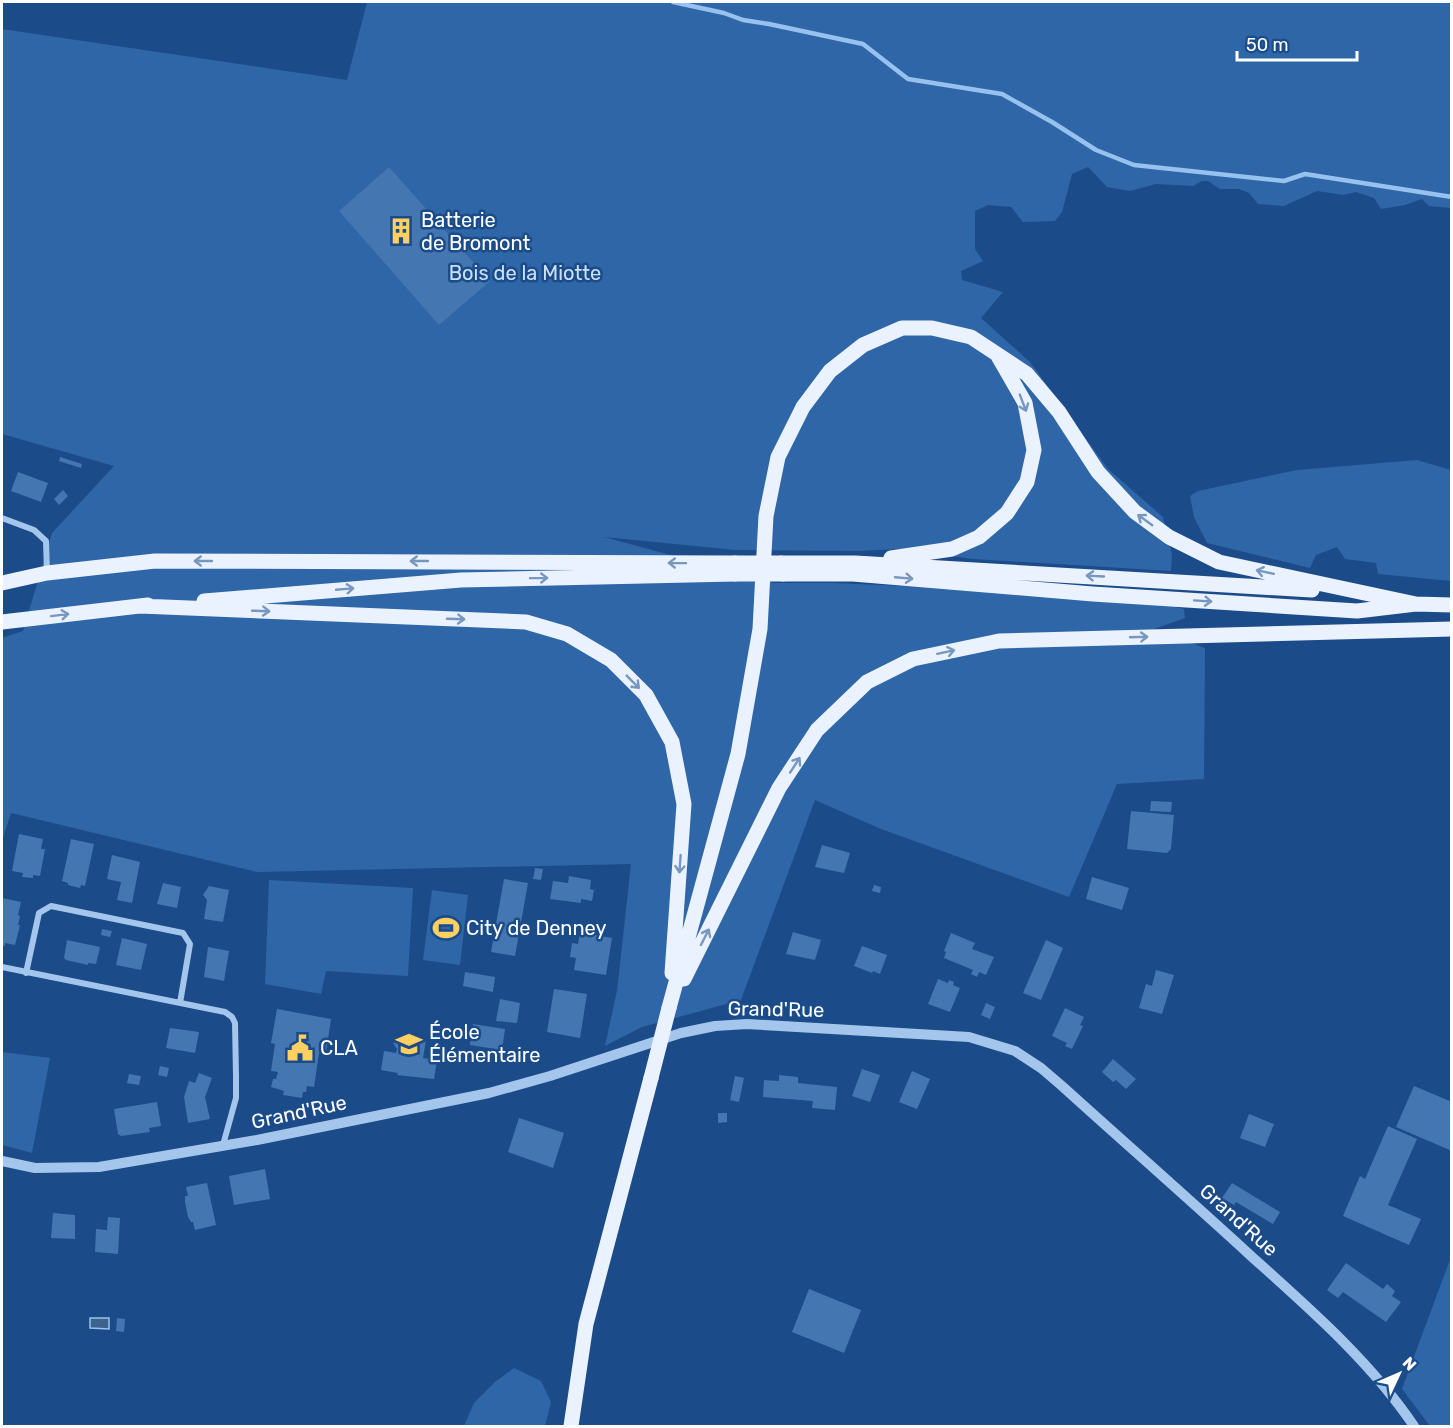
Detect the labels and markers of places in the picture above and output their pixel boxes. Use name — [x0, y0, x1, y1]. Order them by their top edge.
place label: Batterie de Bromont — [421, 208, 530, 255]
building icon: Batterie de Bromont — [386, 216, 416, 246]
sports icon: City de Denney — [431, 913, 461, 943]
place label: City de Denney — [466, 916, 606, 940]
place label: École Élémentaire — [429, 1020, 540, 1067]
school or university icon: École Élémentaire — [394, 1029, 424, 1059]
public building icon: CLA — [285, 1033, 315, 1063]
place label: CLA — [320, 1036, 358, 1060]

